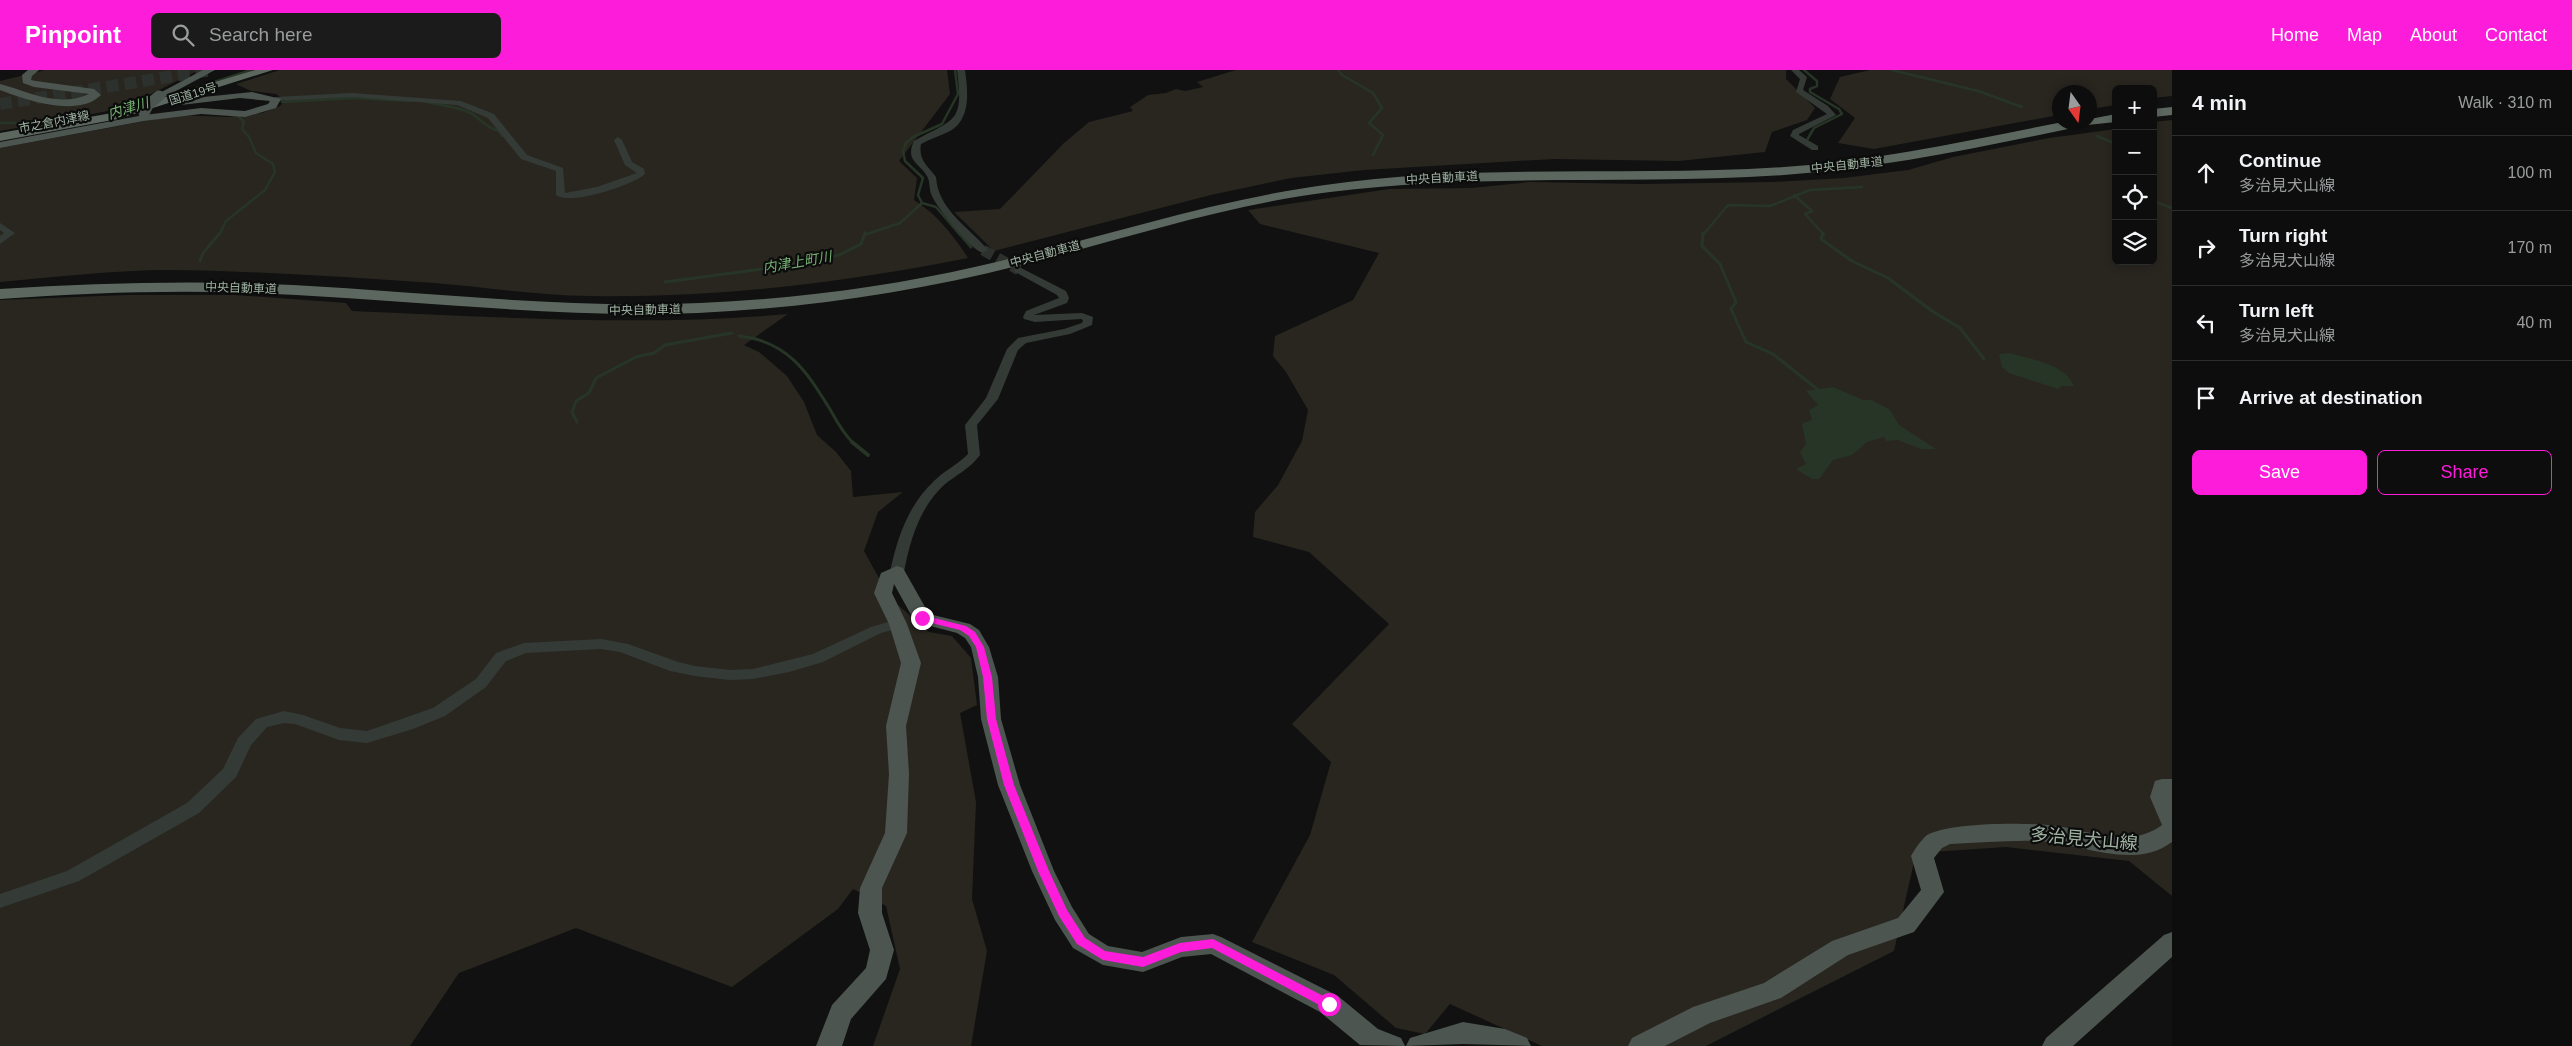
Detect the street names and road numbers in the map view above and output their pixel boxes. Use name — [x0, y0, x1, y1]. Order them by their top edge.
street label: 国道19号 — [167, 80, 219, 108]
street label: 市之倉内津線 — [17, 108, 91, 136]
street label: 中央自動車道 — [1810, 154, 1884, 176]
street label: 中央自動車道 — [1406, 169, 1478, 187]
street label: 中央自動車道 — [1008, 238, 1082, 270]
street label: 中央自動車道 — [205, 280, 277, 296]
street label: 中央自動車道 — [609, 302, 681, 318]
street label: 多治見犬山線 — [2029, 824, 2139, 854]

